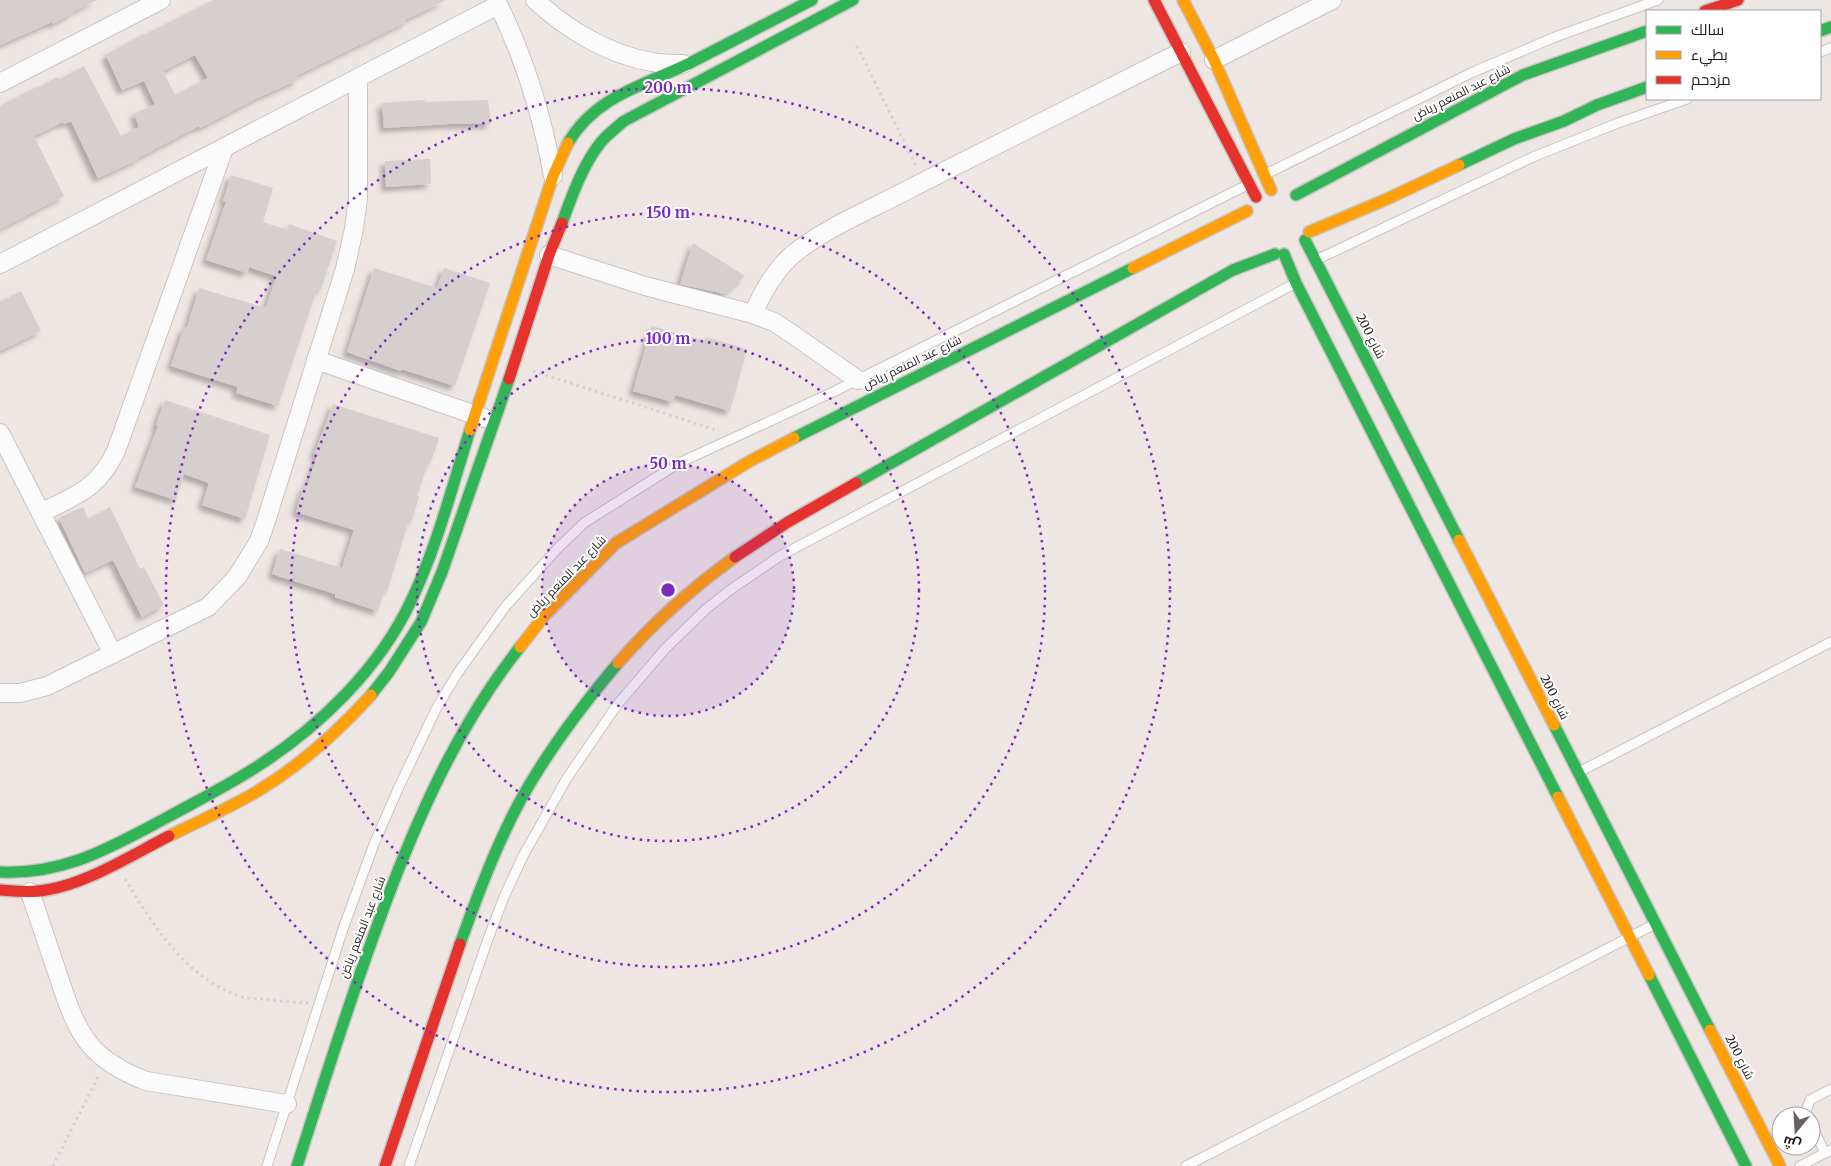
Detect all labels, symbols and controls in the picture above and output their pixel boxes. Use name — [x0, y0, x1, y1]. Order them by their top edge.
legend — [1646, 10, 1821, 100]
text: سالك — [1691, 20, 1724, 39]
text: بطيء — [1691, 45, 1728, 67]
street label: شارع عبد المنعم رياض — [1410, 61, 1513, 124]
text: مزدحم — [1691, 70, 1731, 90]
text: 200 m — [644, 78, 692, 97]
text: 150 m — [646, 203, 690, 222]
street label: شارع 200 — [1352, 311, 1389, 362]
text: 100 m — [646, 329, 690, 348]
street label: شارع عبد المنعم رياض — [860, 332, 964, 393]
text: 50 m — [649, 454, 687, 473]
street label: شارع عبد المنعم رياض — [523, 532, 610, 621]
centre of rings — [659, 581, 677, 599]
street label: شارع 200 — [1536, 672, 1573, 723]
street label: شارع عبد المنعم رياض — [336, 874, 389, 980]
street label: شارع 200 — [1721, 1032, 1758, 1083]
north arrow — [1771, 1106, 1821, 1156]
text: ش — [1781, 1132, 1803, 1155]

